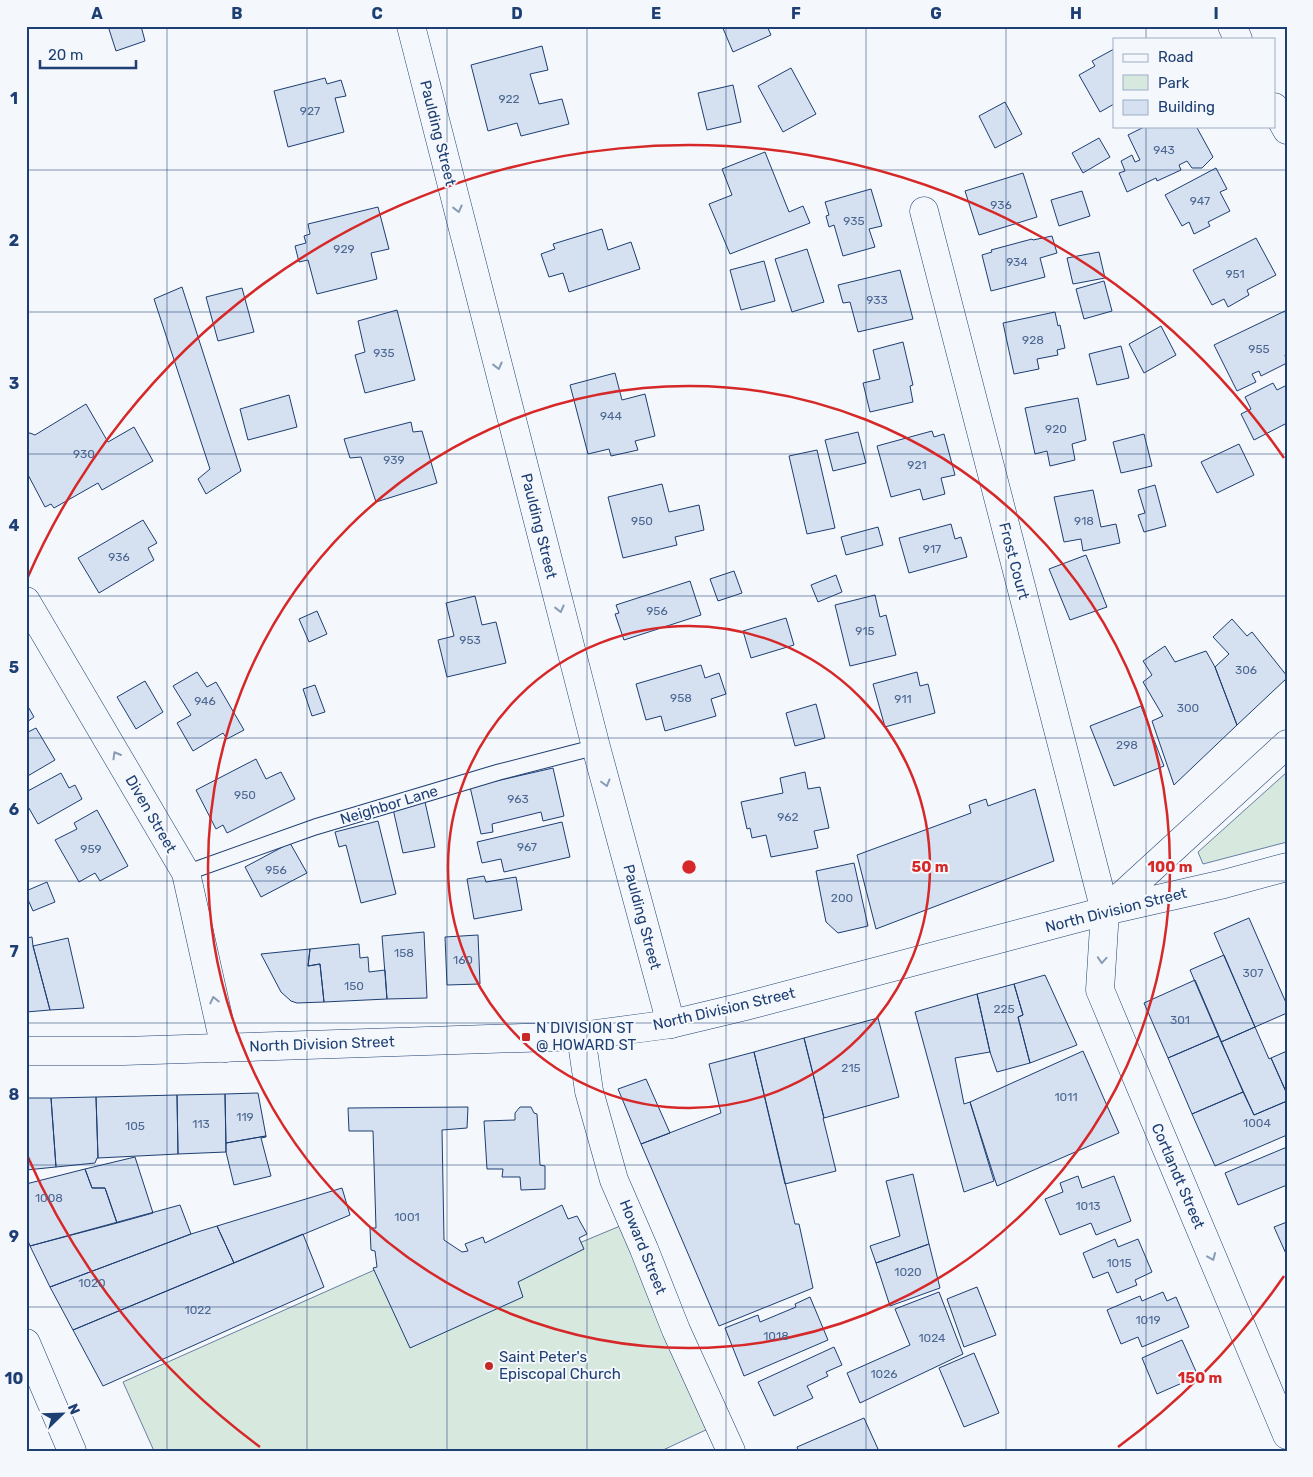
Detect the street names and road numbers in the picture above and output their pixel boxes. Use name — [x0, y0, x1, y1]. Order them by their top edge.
street label: Paulding Street — [416, 78, 460, 188]
street label: Paulding Street — [517, 471, 561, 581]
street label: Frost Court — [995, 520, 1033, 602]
street label: Diven Street — [122, 772, 180, 856]
street label: Neighbor Lane — [338, 782, 440, 828]
street label: Paulding Street — [619, 862, 665, 972]
street label: North Division Street — [1043, 884, 1189, 936]
street label: North Division Street — [651, 984, 797, 1034]
street label: North Division Street — [249, 1032, 395, 1056]
street label: Cortlandt Street — [1148, 1120, 1208, 1232]
street label: Howard Street — [616, 1197, 670, 1297]

